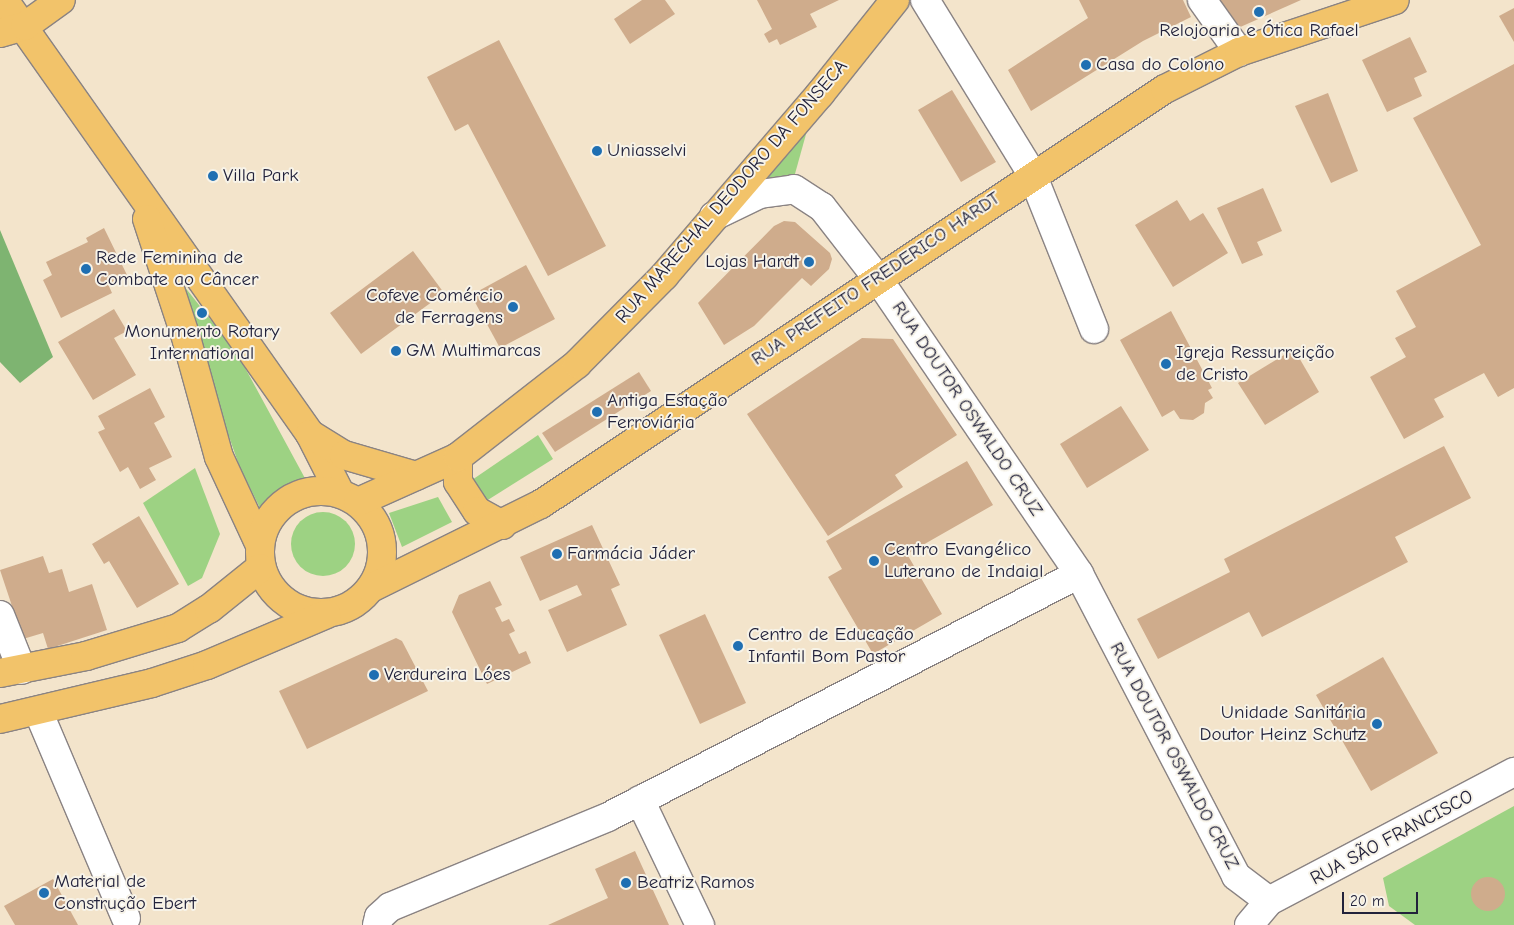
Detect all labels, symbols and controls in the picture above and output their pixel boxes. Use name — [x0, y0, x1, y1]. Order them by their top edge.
marker: Relojoaria e Ótica Rafael — [1253, 6, 1265, 18]
place label: Relojoaria e Ótica Rafael — [1159, 20, 1359, 42]
place label: Casa do Colono — [1096, 54, 1224, 76]
street label: RUA MARECHAL DEODORO DA FONSECA — [611, 56, 853, 328]
marker: Casa do Colono — [1080, 59, 1092, 71]
place label: Uniasselvi — [607, 140, 686, 162]
marker: Uniasselvi — [591, 145, 603, 157]
place label: Villa Park — [223, 165, 298, 187]
marker: Villa Park — [207, 170, 219, 182]
street label: RUA PREFEITO FREDERICO HARDT — [747, 187, 1005, 371]
place label: Rede Feminina de Combate ao Câncer — [96, 247, 259, 291]
place label: Lojas Hardt — [705, 251, 799, 273]
marker: Lojas Hardt — [803, 256, 815, 268]
marker: Rede Feminina de Combate ao Câncer — [80, 263, 92, 275]
place label: Cofeve Comércio de Ferragens — [366, 285, 503, 329]
street label: RUA DOUTOR OSWALDO CRUZ — [887, 297, 1047, 521]
marker: Cofeve Comércio de Ferragens — [507, 301, 519, 313]
marker: Monumento Rotary International — [196, 307, 208, 319]
place label: Monumento Rotary International — [125, 321, 279, 365]
place label: GM Multimarcas — [406, 340, 541, 362]
place label: Igreja Ressurreição de Cristo — [1176, 342, 1335, 386]
marker: GM Multimarcas — [390, 345, 402, 357]
marker: Igreja Ressurreição de Cristo — [1160, 358, 1172, 370]
place label: Antiga Estação Ferroviária — [607, 390, 728, 434]
marker: Antiga Estação Ferroviária — [591, 406, 603, 418]
place label: Centro Evangélico Luterano de Indaial — [884, 539, 1043, 583]
place label: Farmácia Jáder — [567, 543, 695, 565]
marker: Farmácia Jáder — [551, 548, 563, 560]
marker: Centro Evangélico Luterano de Indaial — [868, 555, 880, 567]
place label: Centro de Educação Infantil Bom Pastor — [748, 624, 914, 668]
street label: RUA DOUTOR OSWALDO CRUZ — [1104, 639, 1244, 873]
marker: Centro de Educação Infantil Bom Pastor — [732, 640, 744, 652]
place label: Verdureira Lóes — [384, 664, 510, 686]
marker: Verdureira Lóes — [368, 669, 380, 681]
place label: Unidade Sanitária Doutor Heinz Schutz — [1200, 702, 1366, 746]
marker: Unidade Sanitária Doutor Heinz Schutz — [1370, 717, 1384, 731]
street label: RUA SÃO FRANCISCO — [1307, 785, 1477, 891]
place label: Material de Construção Ebert — [54, 871, 196, 915]
place label: Beatriz Ramos — [637, 872, 754, 894]
marker: Beatriz Ramos — [619, 876, 633, 890]
scale bar — [1344, 882, 1420, 914]
marker: Material de Construção Ebert — [38, 887, 50, 899]
text: 20 m — [1350, 892, 1384, 910]

